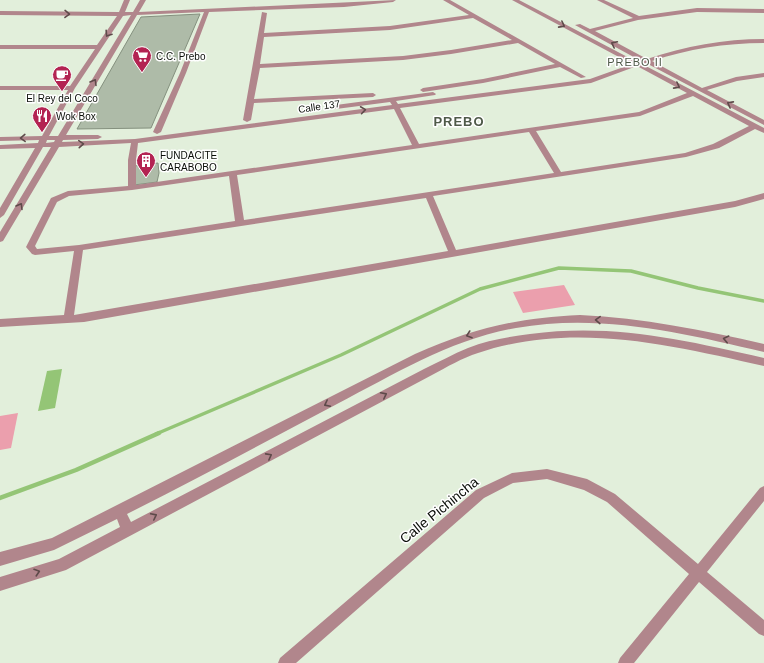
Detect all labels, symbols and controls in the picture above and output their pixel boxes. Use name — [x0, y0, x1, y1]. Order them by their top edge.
one-way arrow — [64, 10, 70, 18]
one-way arrow — [558, 20, 565, 27]
one-way arrow — [105, 30, 113, 37]
one-way arrow — [611, 41, 619, 49]
supermarket icon: C.C. Prebo — [131, 45, 153, 73]
place label: C.C. Prebo — [156, 51, 206, 62]
district label: PREBO II — [607, 56, 663, 68]
cafe icon: El Rey del Coco — [51, 64, 73, 92]
one-way arrow — [90, 79, 97, 86]
one-way arrow — [673, 81, 680, 88]
place label: El Rey del Coco — [26, 93, 98, 104]
street label: Calle 137 — [297, 98, 341, 115]
one-way arrow — [726, 101, 734, 109]
restaurant icon: Wok Box — [31, 105, 53, 133]
one-way arrow — [360, 106, 366, 115]
place label: Wok Box — [56, 111, 96, 122]
district label: PREBO — [433, 114, 485, 129]
one-way arrow — [20, 134, 26, 142]
one-way arrow — [78, 140, 84, 149]
building icon: FUNDACITE CARABOBO — [135, 150, 157, 178]
place label: FUNDACITE CARABOBO — [160, 150, 218, 173]
one-way arrow — [16, 203, 23, 210]
one-way arrow — [595, 315, 601, 324]
one-way arrow — [466, 330, 473, 339]
one-way arrow — [723, 335, 730, 344]
one-way arrow — [380, 392, 387, 399]
one-way arrow — [324, 399, 332, 407]
one-way arrow — [265, 453, 272, 460]
street label: Calle Pichincha — [396, 473, 482, 547]
one-way arrow — [150, 514, 158, 521]
one-way arrow — [34, 569, 41, 577]

